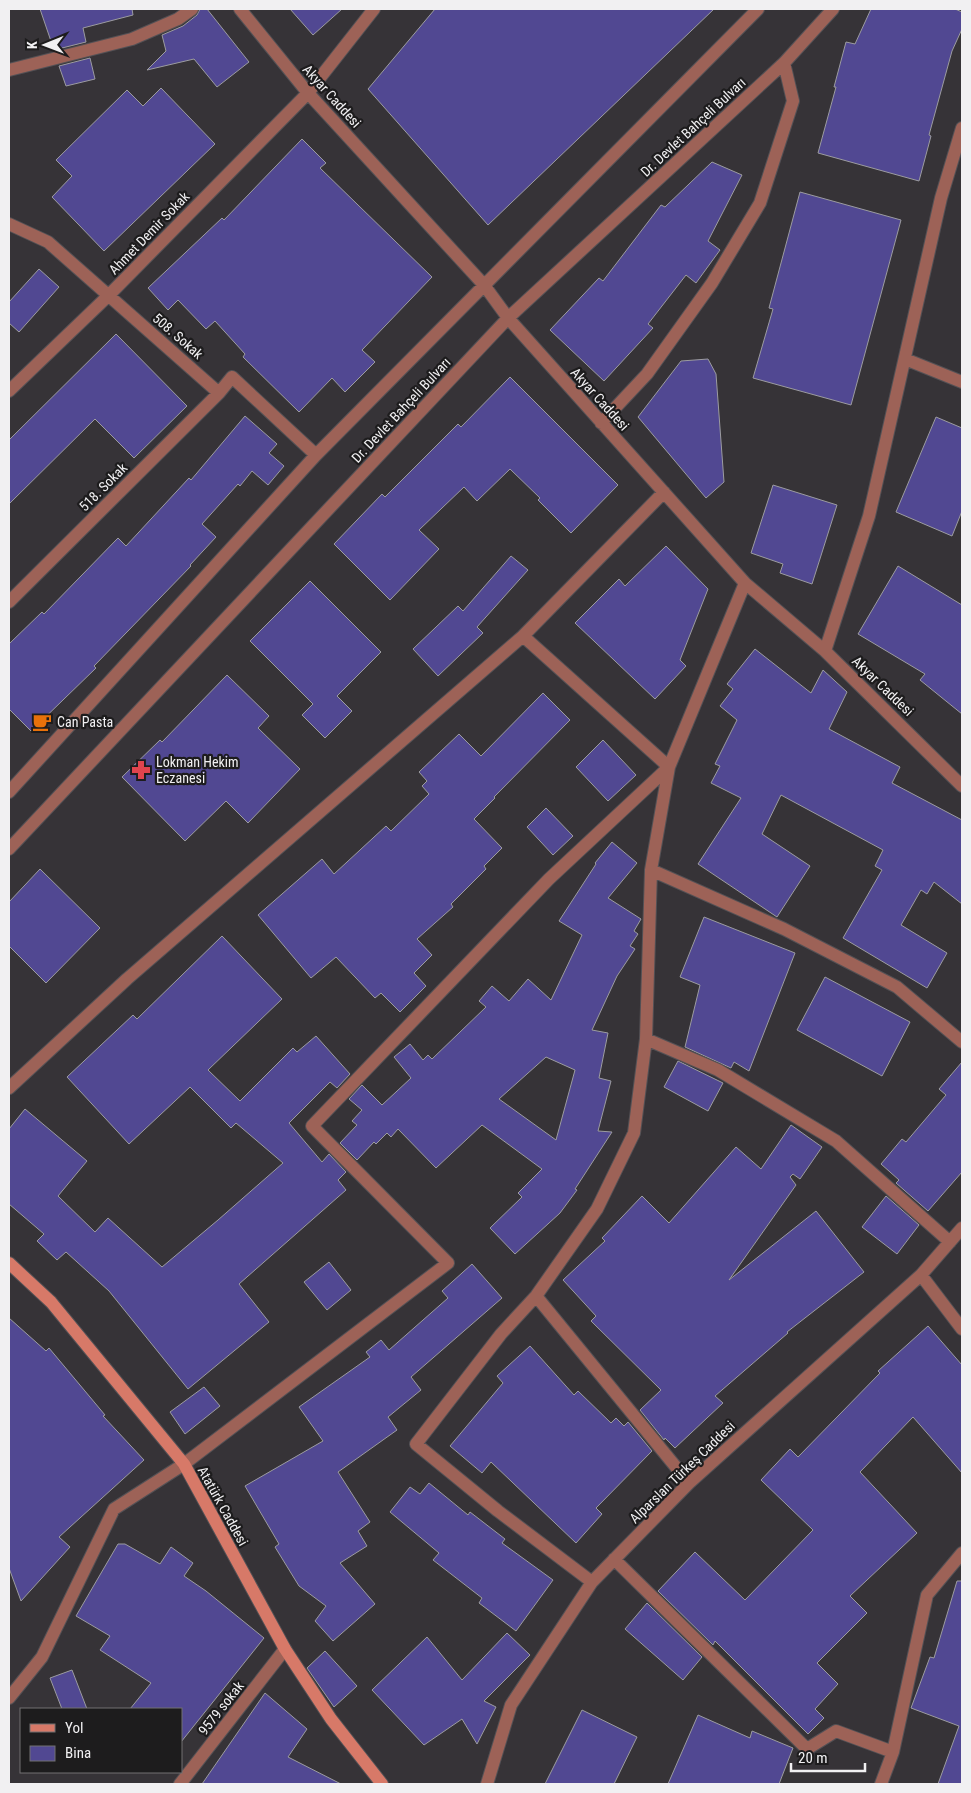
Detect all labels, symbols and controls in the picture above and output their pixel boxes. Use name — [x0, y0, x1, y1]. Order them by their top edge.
north arrow — [20, 20, 70, 70]
text: K — [24, 41, 40, 49]
street label: Akyar Caddesi — [300, 61, 364, 131]
street label: Dr. Devlet Bahçeli Bulvarı — [637, 74, 749, 180]
street label: Ahmet Demir Sokak — [105, 188, 193, 278]
street label: 508. Sokak — [150, 310, 207, 363]
street label: Dr. Devlet Bahçeli Bulvarı — [348, 354, 454, 466]
street label: Akyar Caddesi — [568, 364, 632, 434]
street label: 518. Sokak — [76, 459, 131, 514]
street label: Akyar Caddesi — [849, 653, 917, 719]
cafe icon: Can Pasta — [31, 711, 53, 733]
place label: Can Pasta — [57, 714, 113, 730]
place label: Lokman Hekim Eczanesi — [156, 754, 239, 786]
pharmacy icon: Lokman Hekim Eczanesi — [130, 759, 152, 781]
street label: Alparslan Türkeş Caddesi — [626, 1418, 738, 1526]
street label: Atatürk Caddesi — [195, 1464, 251, 1548]
street label: 9579 sokak — [195, 1677, 247, 1738]
legend — [20, 1708, 182, 1773]
text: Yol — [65, 1719, 83, 1737]
scale bar — [791, 1740, 865, 1772]
text: Bina — [65, 1744, 91, 1762]
text: 20 m — [798, 1749, 828, 1767]

